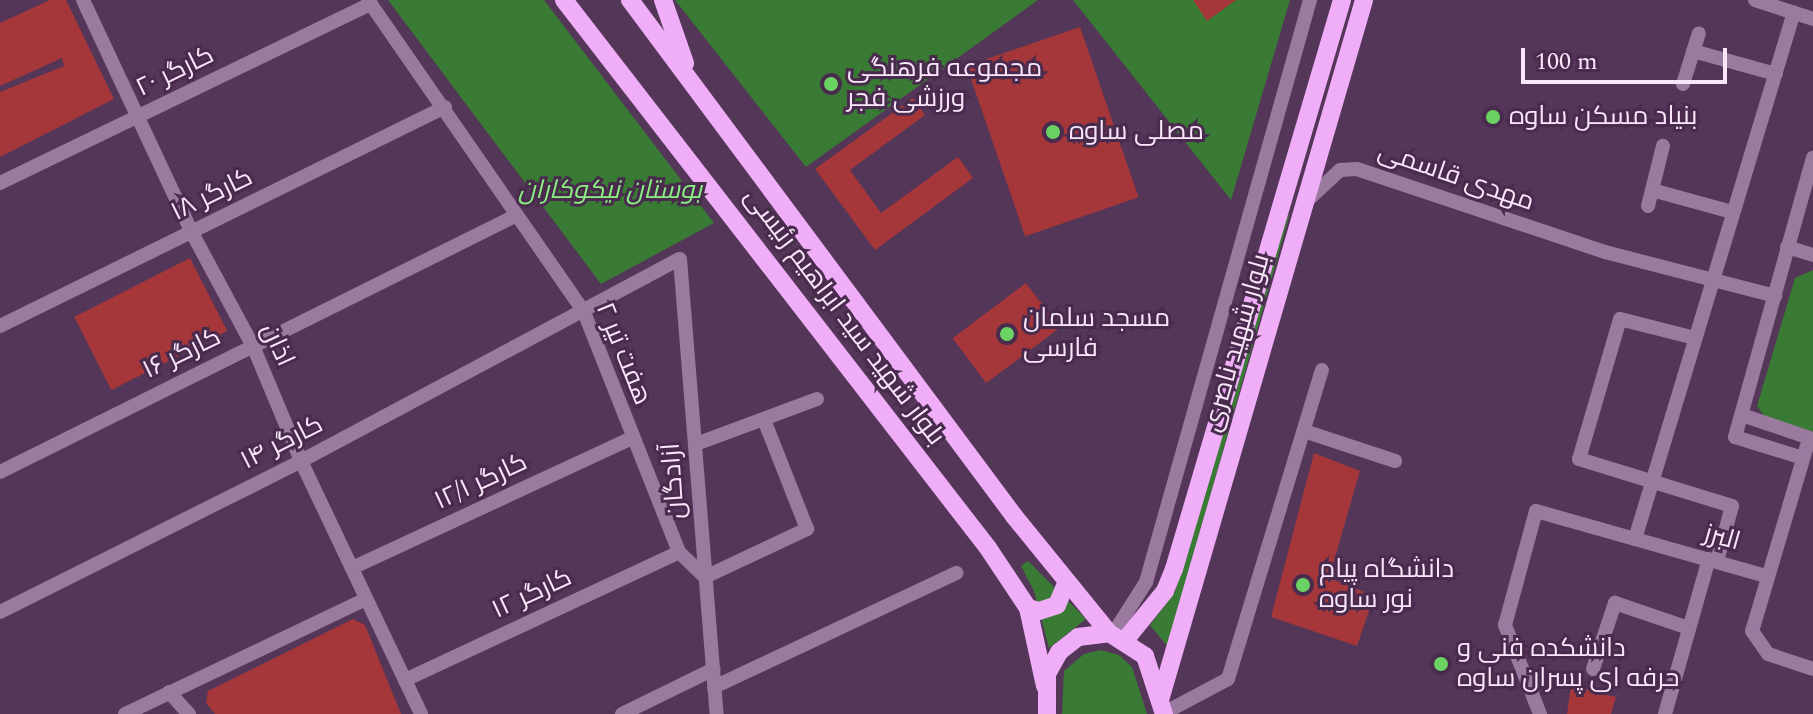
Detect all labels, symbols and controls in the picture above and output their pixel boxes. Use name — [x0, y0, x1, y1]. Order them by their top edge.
scale bar — [1525, 32, 1731, 82]
street label: کارگر ۲۰ — [131, 40, 219, 104]
text: 100 m — [1535, 44, 1598, 80]
place label: مجموعه فرهنگی ورزشی فجر — [847, 53, 1042, 114]
marker: مجموعه فرهنگی ورزشی فجر — [822, 75, 840, 93]
place label: بنیاد مسکن ساوه — [1509, 101, 1697, 133]
marker: بنیاد مسکن ساوه — [1484, 108, 1502, 126]
place label: مصلی ساوه — [1069, 116, 1204, 148]
marker: مصلی ساوه — [1044, 123, 1062, 141]
street label: مهدی قاسمی — [1374, 136, 1538, 218]
street label: کارگر ۱۸ — [166, 162, 258, 228]
park label: بوستان نیکوکاران — [518, 175, 702, 207]
street label: بلوار شهید سید ابراهیم رئیسی — [737, 182, 951, 452]
street label: بلوار شهید ناصری — [1197, 251, 1277, 435]
street label: هفت تیر ۲ — [588, 298, 658, 410]
place label: مسجد سلمان فارسی — [1023, 303, 1170, 364]
street label: اذان — [254, 319, 300, 371]
street label: کارگر ۱۶ — [138, 322, 226, 386]
marker: مسجد سلمان فارسی — [998, 325, 1016, 343]
street label: کارگر ۱۴ — [236, 409, 328, 477]
street label: آزادگان — [656, 442, 692, 520]
street label: کارگر ۱۲/۱ — [430, 447, 532, 517]
street label: البرز — [1700, 518, 1744, 558]
place label: دانشگاه پیام نور ساوه — [1319, 554, 1454, 616]
street label: کارگر ۱۲ — [487, 562, 577, 626]
marker: دانشگاه پیام نور ساوه — [1294, 576, 1312, 594]
place label: دانشکده فنی و حرفه ای پسران ساوه — [1457, 633, 1679, 694]
marker: دانشکده فنی و حرفه ای پسران ساوه — [1432, 655, 1450, 673]

